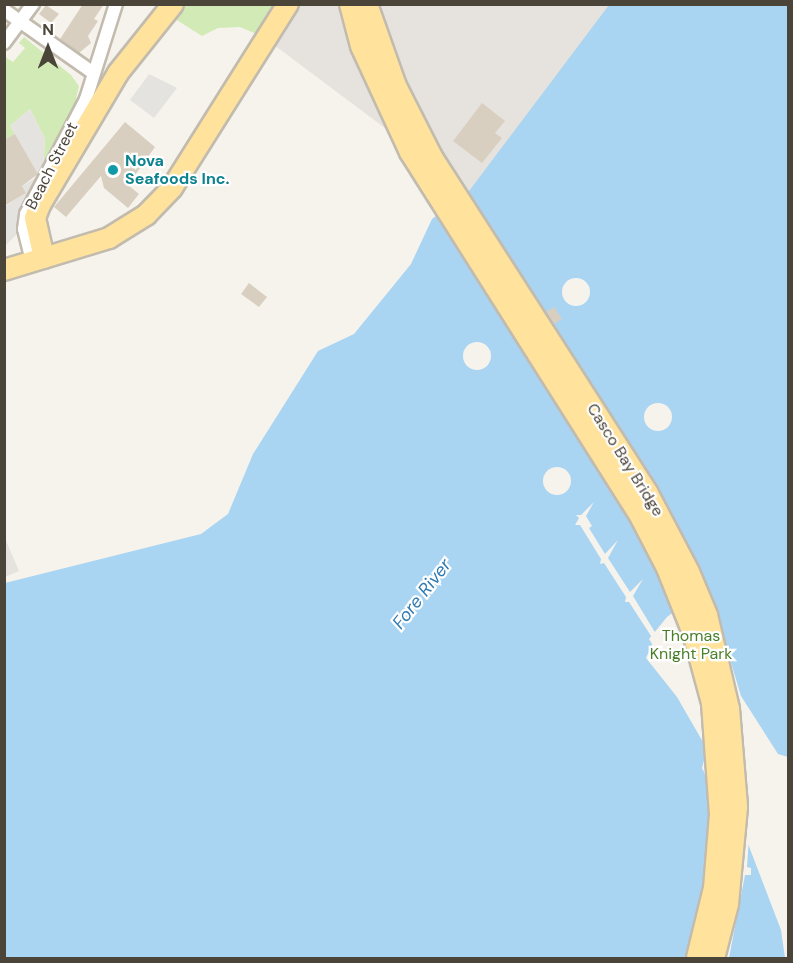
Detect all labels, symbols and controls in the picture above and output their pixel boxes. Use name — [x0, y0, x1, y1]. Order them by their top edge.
north arrow — [18, 18, 78, 78]
text: N — [42, 19, 54, 40]
street label: Beach Street — [22, 119, 82, 213]
place label: Nova Seafoods Inc. — [125, 151, 230, 189]
marker: Nova Seafoods Inc. — [106, 163, 120, 177]
street label: Casco Bay Bridge — [583, 400, 667, 520]
water label: Fore River — [388, 555, 456, 633]
park label: Thomas Knight Park — [650, 626, 732, 664]

